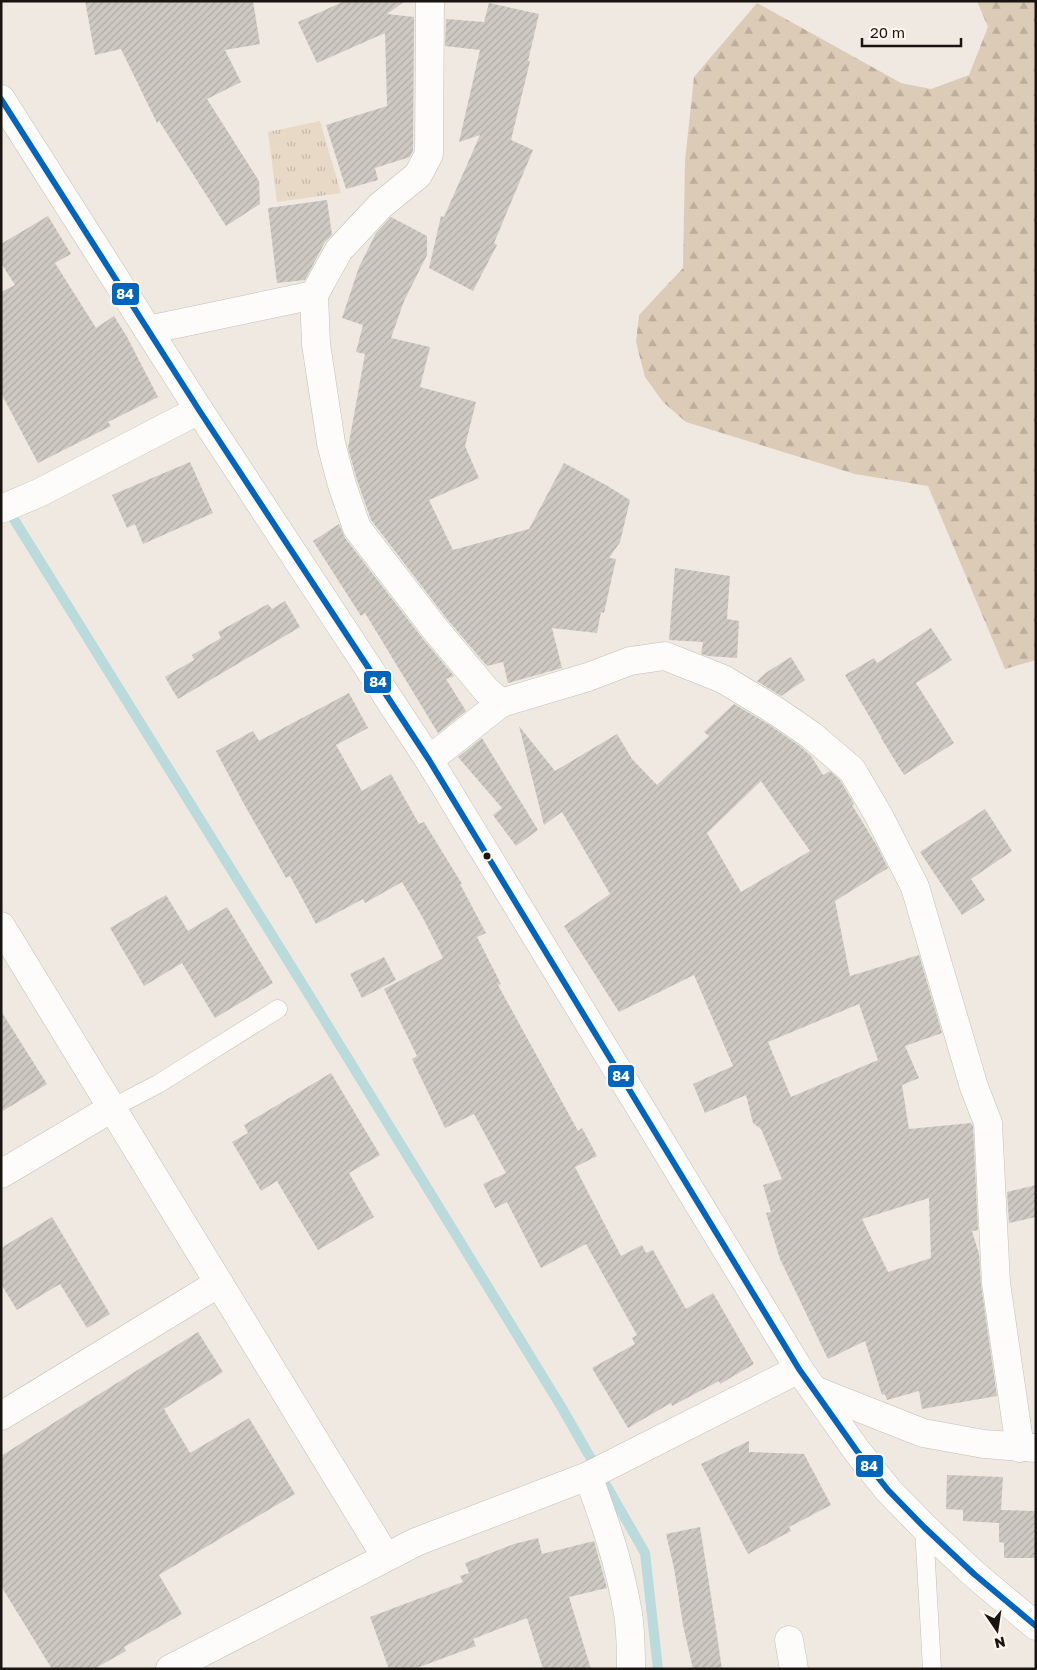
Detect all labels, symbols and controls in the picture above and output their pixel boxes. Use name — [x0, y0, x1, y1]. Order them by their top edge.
scale bar — [862, 15, 961, 47]
text: 20 m — [870, 23, 905, 41]
line badge: 84 — [111, 282, 140, 306]
text: 84 — [116, 285, 134, 302]
line badge: 84 — [363, 670, 392, 694]
text: 84 — [369, 673, 387, 690]
unlabelled marker — [482, 851, 492, 861]
line badge: 84 — [607, 1064, 635, 1088]
text: 84 — [612, 1067, 630, 1084]
line badge: 84 — [855, 1454, 884, 1478]
text: 84 — [860, 1457, 878, 1474]
north arrow — [972, 1605, 1022, 1655]
text: N — [993, 1634, 1007, 1653]

